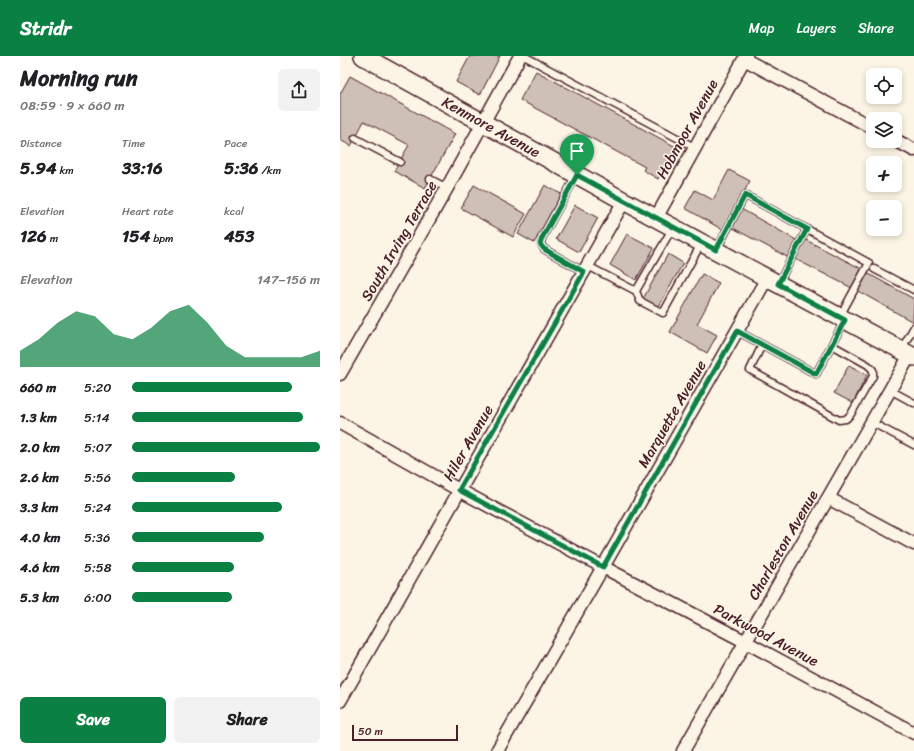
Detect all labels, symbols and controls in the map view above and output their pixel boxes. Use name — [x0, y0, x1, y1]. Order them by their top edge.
text: Stridr — [20, 12, 71, 45]
text: Map — [749, 16, 774, 41]
text: Layers — [796, 16, 836, 41]
text: Share — [858, 16, 894, 41]
text: Morning run — [20, 59, 138, 98]
map controls — [866, 68, 902, 236]
button: locate — [866, 68, 902, 104]
button: share — [278, 69, 320, 111]
street label: Hobmoor Avenue — [649, 74, 725, 184]
street label: Kenmore Avenue — [437, 89, 545, 165]
text: 08:59 · 9 × 660 m — [20, 94, 124, 117]
button: layers — [866, 112, 902, 148]
text: Distance — [20, 134, 62, 153]
text: Time — [122, 134, 145, 153]
text: Pace — [224, 134, 247, 153]
pin — [560, 134, 594, 175]
icon: arrive — [566, 140, 588, 162]
text: 5.94 — [20, 153, 57, 183]
text: 33:16 — [122, 153, 163, 183]
text: 5:36 — [224, 153, 259, 183]
button: + — [866, 156, 902, 192]
text: km — [57, 161, 74, 180]
text: /km — [259, 161, 281, 180]
street label: South Irving Terrace — [354, 175, 444, 306]
button: − — [866, 200, 902, 236]
text: Elevation — [20, 202, 65, 221]
text: Heart rate — [122, 202, 174, 221]
text: kcal — [224, 202, 244, 221]
text: 126 — [20, 221, 47, 251]
text: 154 — [122, 221, 150, 251]
text: 453 — [224, 221, 254, 251]
text: m — [47, 229, 58, 248]
text: bpm — [150, 229, 173, 248]
text: Elevation — [20, 268, 73, 291]
text: 147–156 m — [257, 268, 320, 291]
street label: Marquette Avenue — [631, 355, 714, 473]
text: 660 m — [20, 376, 56, 399]
text: 5:20 — [84, 376, 112, 399]
street label: Hiler Avenue — [436, 400, 501, 486]
text: 1.3 km — [20, 406, 57, 429]
text: 5:14 — [84, 406, 110, 429]
text: 2.0 km — [20, 436, 60, 459]
text: 5:07 — [84, 436, 112, 459]
text: 2.6 km — [20, 466, 59, 489]
text: 5:56 — [84, 466, 111, 489]
street label: Charleston Avenue — [741, 485, 825, 605]
text: 3.3 km — [20, 496, 58, 519]
text: 5:24 — [84, 496, 112, 519]
text: 4.0 km — [20, 526, 61, 549]
text: 5:36 — [84, 526, 110, 549]
text: 4.6 km — [20, 556, 60, 579]
text: 5:58 — [84, 556, 112, 579]
text: 5.3 km — [20, 586, 59, 609]
text: 6:00 — [84, 586, 112, 609]
street label: Parkwood Avenue — [709, 596, 823, 674]
button: Save — [20, 697, 166, 743]
button: Share — [174, 697, 320, 743]
text: 50 m — [358, 722, 383, 741]
scale bar — [352, 723, 458, 742]

